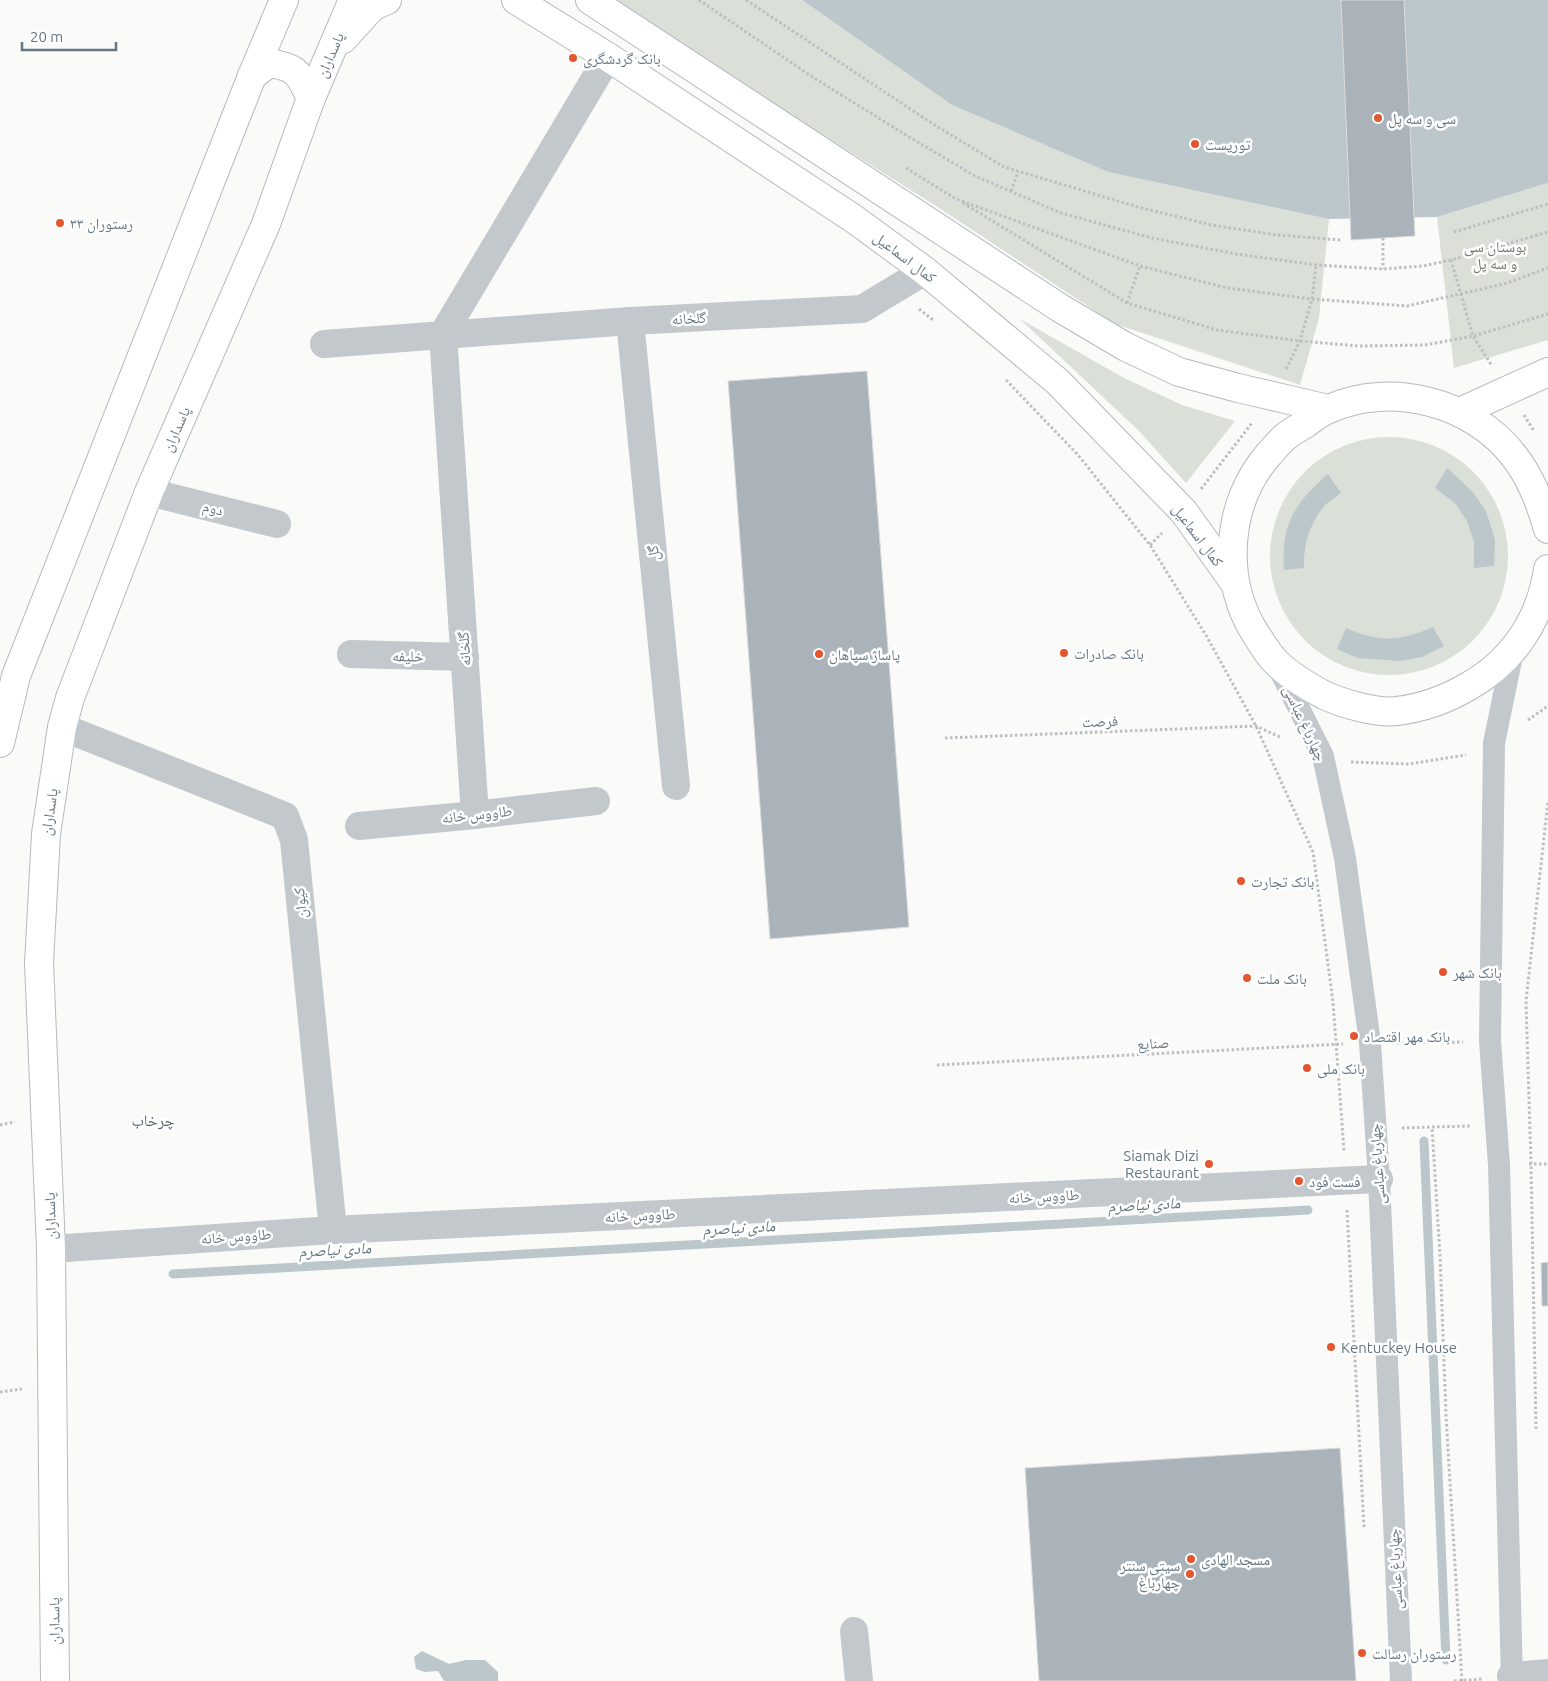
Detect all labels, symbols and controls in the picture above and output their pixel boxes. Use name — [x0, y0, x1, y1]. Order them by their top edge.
scale bar — [22, 20, 116, 52]
text: 20 m — [30, 28, 63, 45]
street label: پاسداران — [313, 30, 349, 81]
place label: بانک گردشگری — [583, 50, 661, 69]
marker: بانک گردشگری — [567, 52, 579, 64]
place label: سی و سه پل — [1388, 110, 1456, 129]
marker: سی و سه پل — [1372, 112, 1384, 124]
place label: توریست — [1205, 136, 1251, 154]
marker: توریست — [1189, 138, 1201, 150]
place label: رستوران ۳۳ — [70, 215, 133, 234]
marker: رستوران ۳۳ — [54, 217, 66, 229]
street label: کمال اسماعیل — [869, 228, 940, 288]
park label: بوستان سی و سه پل — [1464, 238, 1526, 274]
street label: گلخانه — [671, 309, 707, 327]
street label: پاسداران — [159, 404, 195, 455]
street label: دوم — [200, 497, 225, 521]
street label: کمال اسماعیل — [1167, 500, 1227, 571]
street label: گل — [644, 544, 664, 561]
street label: گلخانه — [454, 631, 474, 667]
place label: بانک صادرات — [1074, 645, 1144, 663]
place label: پاساژ سپاهان — [829, 646, 900, 665]
street label: خلیفه — [392, 647, 424, 665]
marker: بانک صادرات — [1058, 647, 1070, 659]
marker: پاساژ سپاهان — [813, 648, 825, 660]
street label: چهارباغ عباسی — [1278, 683, 1330, 765]
street label: فرصت — [1082, 712, 1119, 731]
street label: پاسداران — [37, 787, 63, 837]
street label: طاووس خانه — [441, 802, 513, 828]
place label: بانک تجارت — [1251, 873, 1314, 891]
marker: بانک تجارت — [1235, 875, 1247, 887]
street label: کیوان — [290, 886, 312, 919]
place label: بانک شهر — [1452, 964, 1502, 982]
marker: بانک شهر — [1437, 966, 1449, 978]
place label: بانک ملت — [1257, 970, 1307, 987]
marker: بانک ملت — [1241, 972, 1253, 984]
place label: بانک مهر اقتصاد — [1364, 1028, 1450, 1046]
marker: بانک مهر اقتصاد — [1348, 1030, 1360, 1042]
street label: صنایع — [1136, 1034, 1170, 1054]
place label: بانک ملی — [1317, 1060, 1365, 1079]
marker: بانک ملی — [1301, 1062, 1313, 1074]
district label: چرخاب — [131, 1111, 175, 1130]
street label: چهارباغ عباسی — [1366, 1122, 1390, 1205]
place label: Siamak Dizi Restaurant — [1123, 1147, 1199, 1181]
marker: Siamak Dizi Restaurant — [1203, 1158, 1215, 1170]
place label: فست فود — [1309, 1173, 1360, 1191]
marker: فست فود — [1293, 1175, 1305, 1187]
street label: طاووس خانه — [1008, 1186, 1080, 1208]
street label: پاسداران — [41, 1192, 61, 1240]
water label: مادی نیاصرم — [1107, 1193, 1182, 1217]
street label: طاووس خانه — [604, 1205, 676, 1227]
water label: مادی نیاصرم — [702, 1216, 777, 1240]
street label: طاووس خانه — [200, 1225, 272, 1249]
water label: مادی نیاصرم — [298, 1238, 373, 1262]
place label: Kentuckey House — [1341, 1339, 1457, 1356]
marker: Kentuckey House — [1325, 1341, 1337, 1353]
street label: چهارباغ عباسی — [1384, 1527, 1408, 1610]
place label: مسجد الهادی — [1201, 1551, 1270, 1570]
marker: مسجد الهادی — [1185, 1553, 1197, 1565]
place label: سیتی سنتر چهارباغ — [1119, 1557, 1180, 1593]
marker: سیتی سنتر چهارباغ — [1184, 1568, 1196, 1580]
street label: پاسداران — [45, 1597, 65, 1645]
place label: رستوران رسالت — [1372, 1645, 1457, 1664]
marker: رستوران رسالت — [1356, 1647, 1368, 1659]

